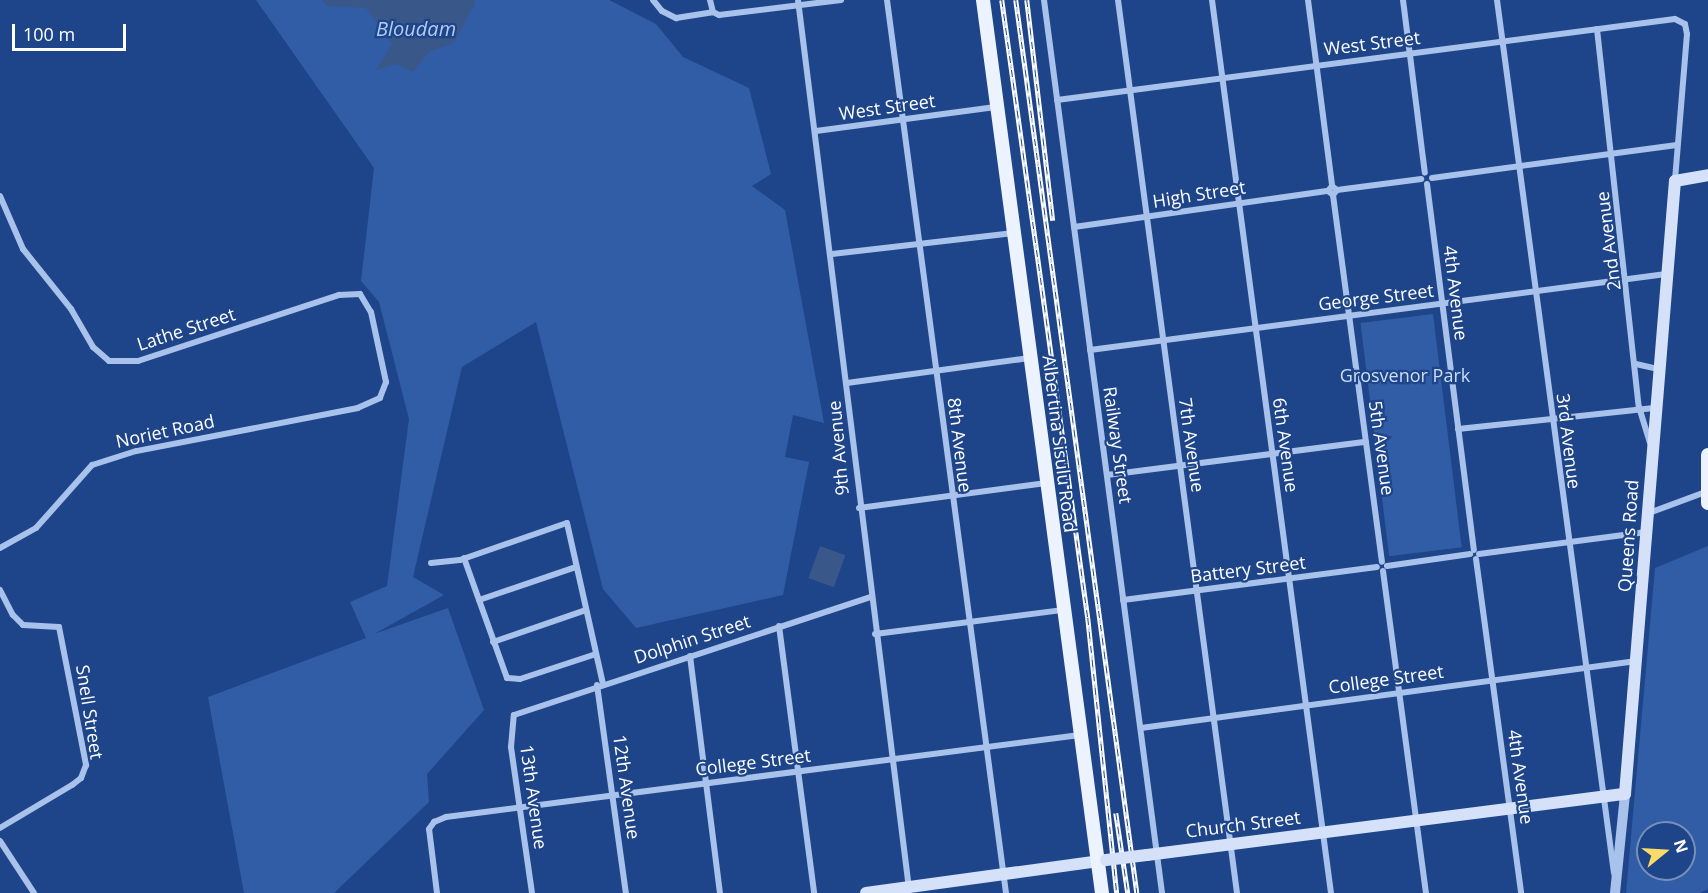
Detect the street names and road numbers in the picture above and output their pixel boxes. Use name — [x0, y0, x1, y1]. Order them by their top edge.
street label: West Street — [1323, 26, 1421, 60]
street label: West Street — [838, 90, 936, 124]
street label: High Street — [1151, 176, 1247, 212]
street label: 2nd Avenue — [1591, 190, 1625, 292]
street label: 4th Avenue — [1439, 244, 1473, 342]
street label: George Street — [1317, 279, 1435, 315]
street label: Lathe Street — [134, 303, 238, 355]
street label: Albertina Sisulu Road — [1038, 354, 1082, 534]
street label: Railway Street — [1099, 385, 1137, 505]
street label: 3rd Avenue — [1552, 392, 1586, 490]
street label: 8th Avenue — [943, 396, 977, 494]
street label: 7th Avenue — [1175, 396, 1209, 494]
street label: 6th Avenue — [1269, 396, 1303, 494]
street label: 5th Avenue — [1365, 399, 1399, 497]
street label: 9th Avenue — [823, 400, 853, 496]
street label: Noriet Road — [114, 410, 216, 452]
street label: Queens Road — [1613, 479, 1643, 593]
street label: Battery Street — [1189, 551, 1307, 587]
street label: Dolphin Street — [631, 610, 753, 668]
street label: College Street — [1327, 660, 1445, 698]
street label: Snell Street — [72, 663, 108, 761]
street label: 4th Avenue — [1504, 728, 1538, 826]
street label: 12th Avenue — [609, 733, 645, 841]
street label: 13th Avenue — [516, 743, 552, 851]
street label: College Street — [694, 744, 812, 780]
street label: Church Street — [1184, 806, 1302, 842]

